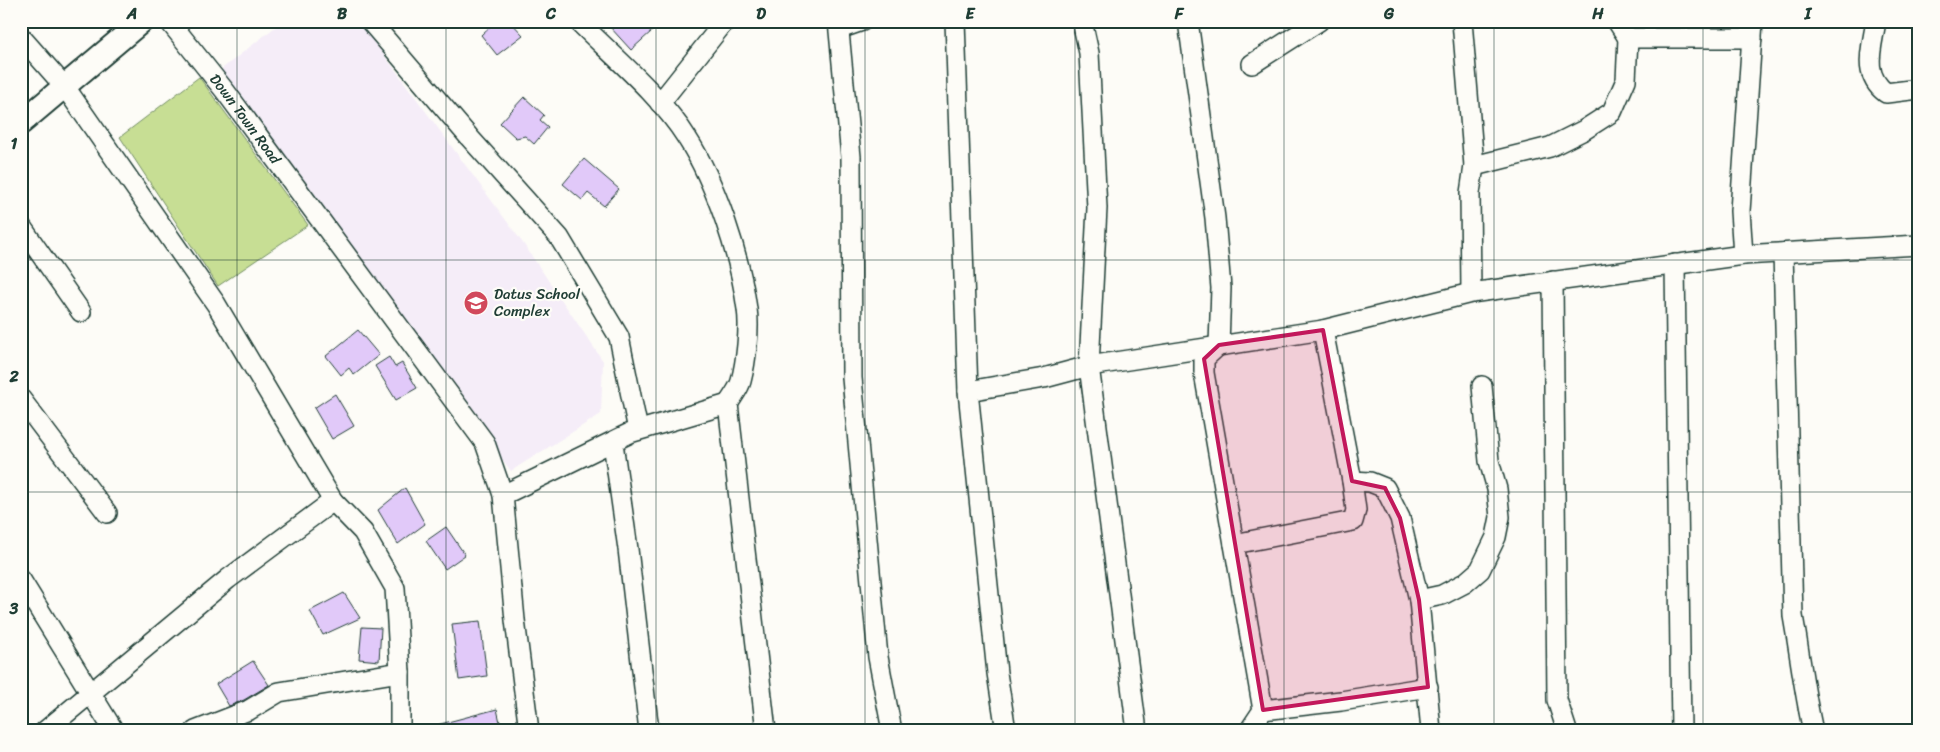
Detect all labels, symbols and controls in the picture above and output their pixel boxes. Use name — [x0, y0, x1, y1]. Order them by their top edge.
text: A — [126, 0, 137, 28]
text: B — [337, 0, 348, 28]
text: C — [545, 0, 557, 28]
text: D — [756, 0, 766, 28]
text: E — [966, 0, 976, 28]
text: F — [1174, 0, 1185, 28]
text: G — [1383, 0, 1395, 28]
text: H — [1591, 0, 1604, 28]
text: I — [1804, 0, 1813, 28]
street label: Down Town Road — [203, 68, 288, 170]
text: 1 — [11, 129, 18, 158]
place label: Datus School Complex — [494, 281, 581, 324]
school or university icon: Datus School Complex — [463, 290, 489, 316]
text: 2 — [8, 362, 19, 391]
text: 3 — [9, 594, 19, 623]

